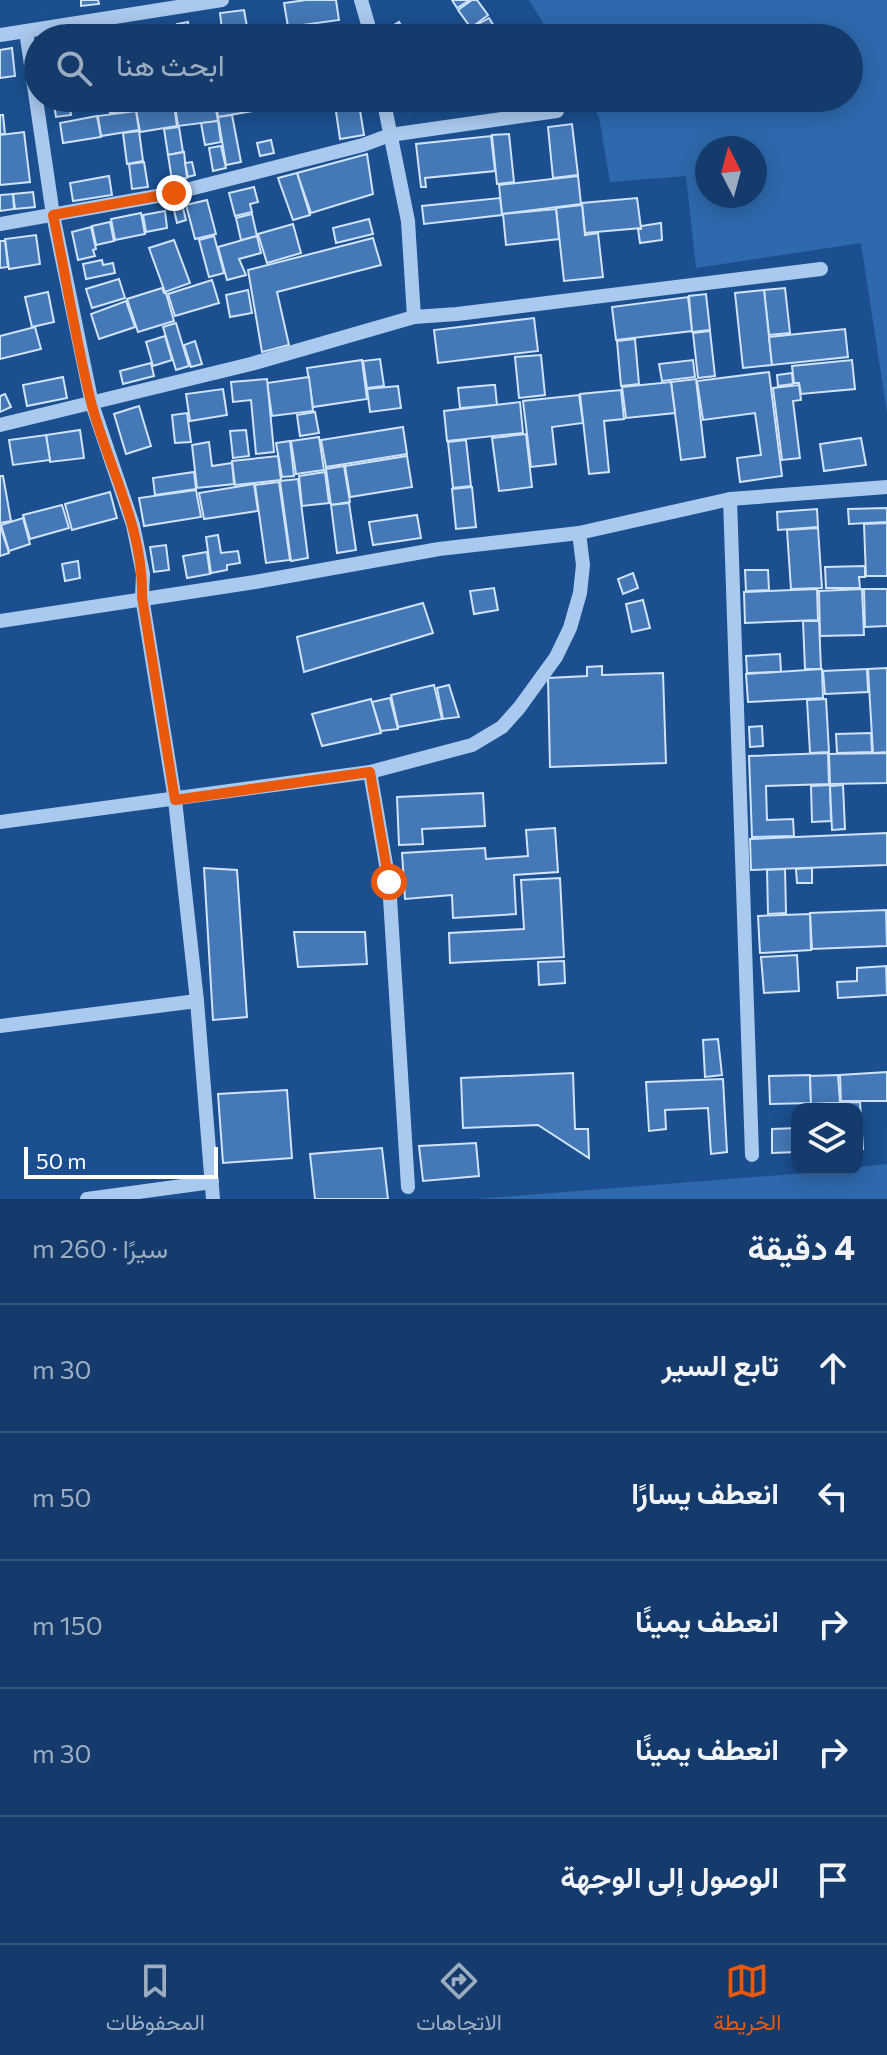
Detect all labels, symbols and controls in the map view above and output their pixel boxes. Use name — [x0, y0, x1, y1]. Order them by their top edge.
search box — [24, 24, 863, 112]
text: ابحث هنا — [116, 45, 225, 82]
icon: search — [52, 46, 96, 90]
north arrow — [695, 136, 767, 208]
route end — [156, 175, 192, 211]
route start — [371, 864, 407, 900]
map controls — [791, 1103, 863, 1175]
button: layers — [791, 1103, 863, 1175]
scale bar — [24, 1143, 218, 1179]
text: 50 m — [36, 1147, 86, 1174]
text: 4 دقيقة — [747, 1225, 855, 1267]
text: سيرًا · 260 m — [32, 1232, 168, 1263]
text: تابع السير — [661, 1345, 779, 1382]
icon: ahead — [811, 1346, 855, 1390]
text: 30 m — [32, 1353, 91, 1384]
text: انعطف يسارًا — [631, 1473, 779, 1510]
icon: left — [811, 1474, 855, 1518]
text: 50 m — [32, 1481, 92, 1512]
text: انعطف يمينًا — [635, 1601, 779, 1638]
icon: right — [811, 1602, 855, 1646]
text: 150 m — [32, 1609, 103, 1640]
text: انعطف يمينًا — [635, 1729, 779, 1766]
icon: right — [811, 1730, 855, 1774]
text: 30 m — [32, 1737, 91, 1768]
text: الوصول إلى الوجهة — [560, 1857, 779, 1894]
icon: arrive — [811, 1858, 855, 1902]
tab: المحفوظات — [106, 1959, 205, 2042]
tab: الاتجاهات — [416, 1959, 502, 2042]
tab: الخريطة — [713, 1959, 781, 2042]

